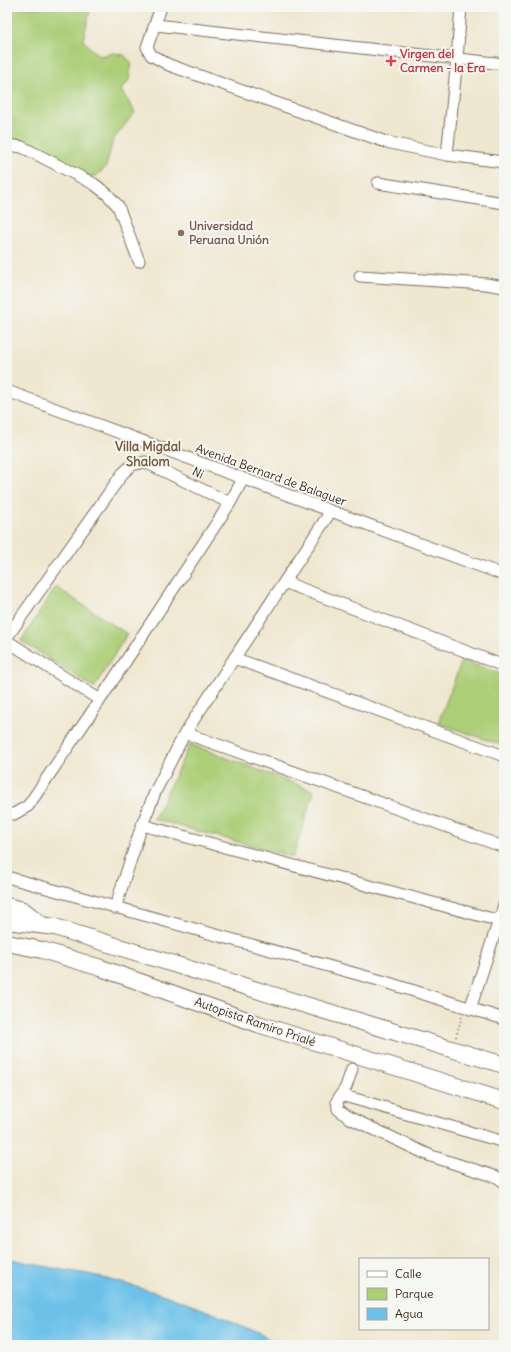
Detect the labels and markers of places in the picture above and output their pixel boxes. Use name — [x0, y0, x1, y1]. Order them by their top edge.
place label: Virgen del Carmen - la Era — [400, 46, 485, 75]
marker: Virgen del Carmen - la Era — [385, 55, 397, 67]
place label: Universidad Peruana Unión — [189, 218, 269, 247]
marker: Universidad Peruana Unión — [176, 228, 186, 238]

